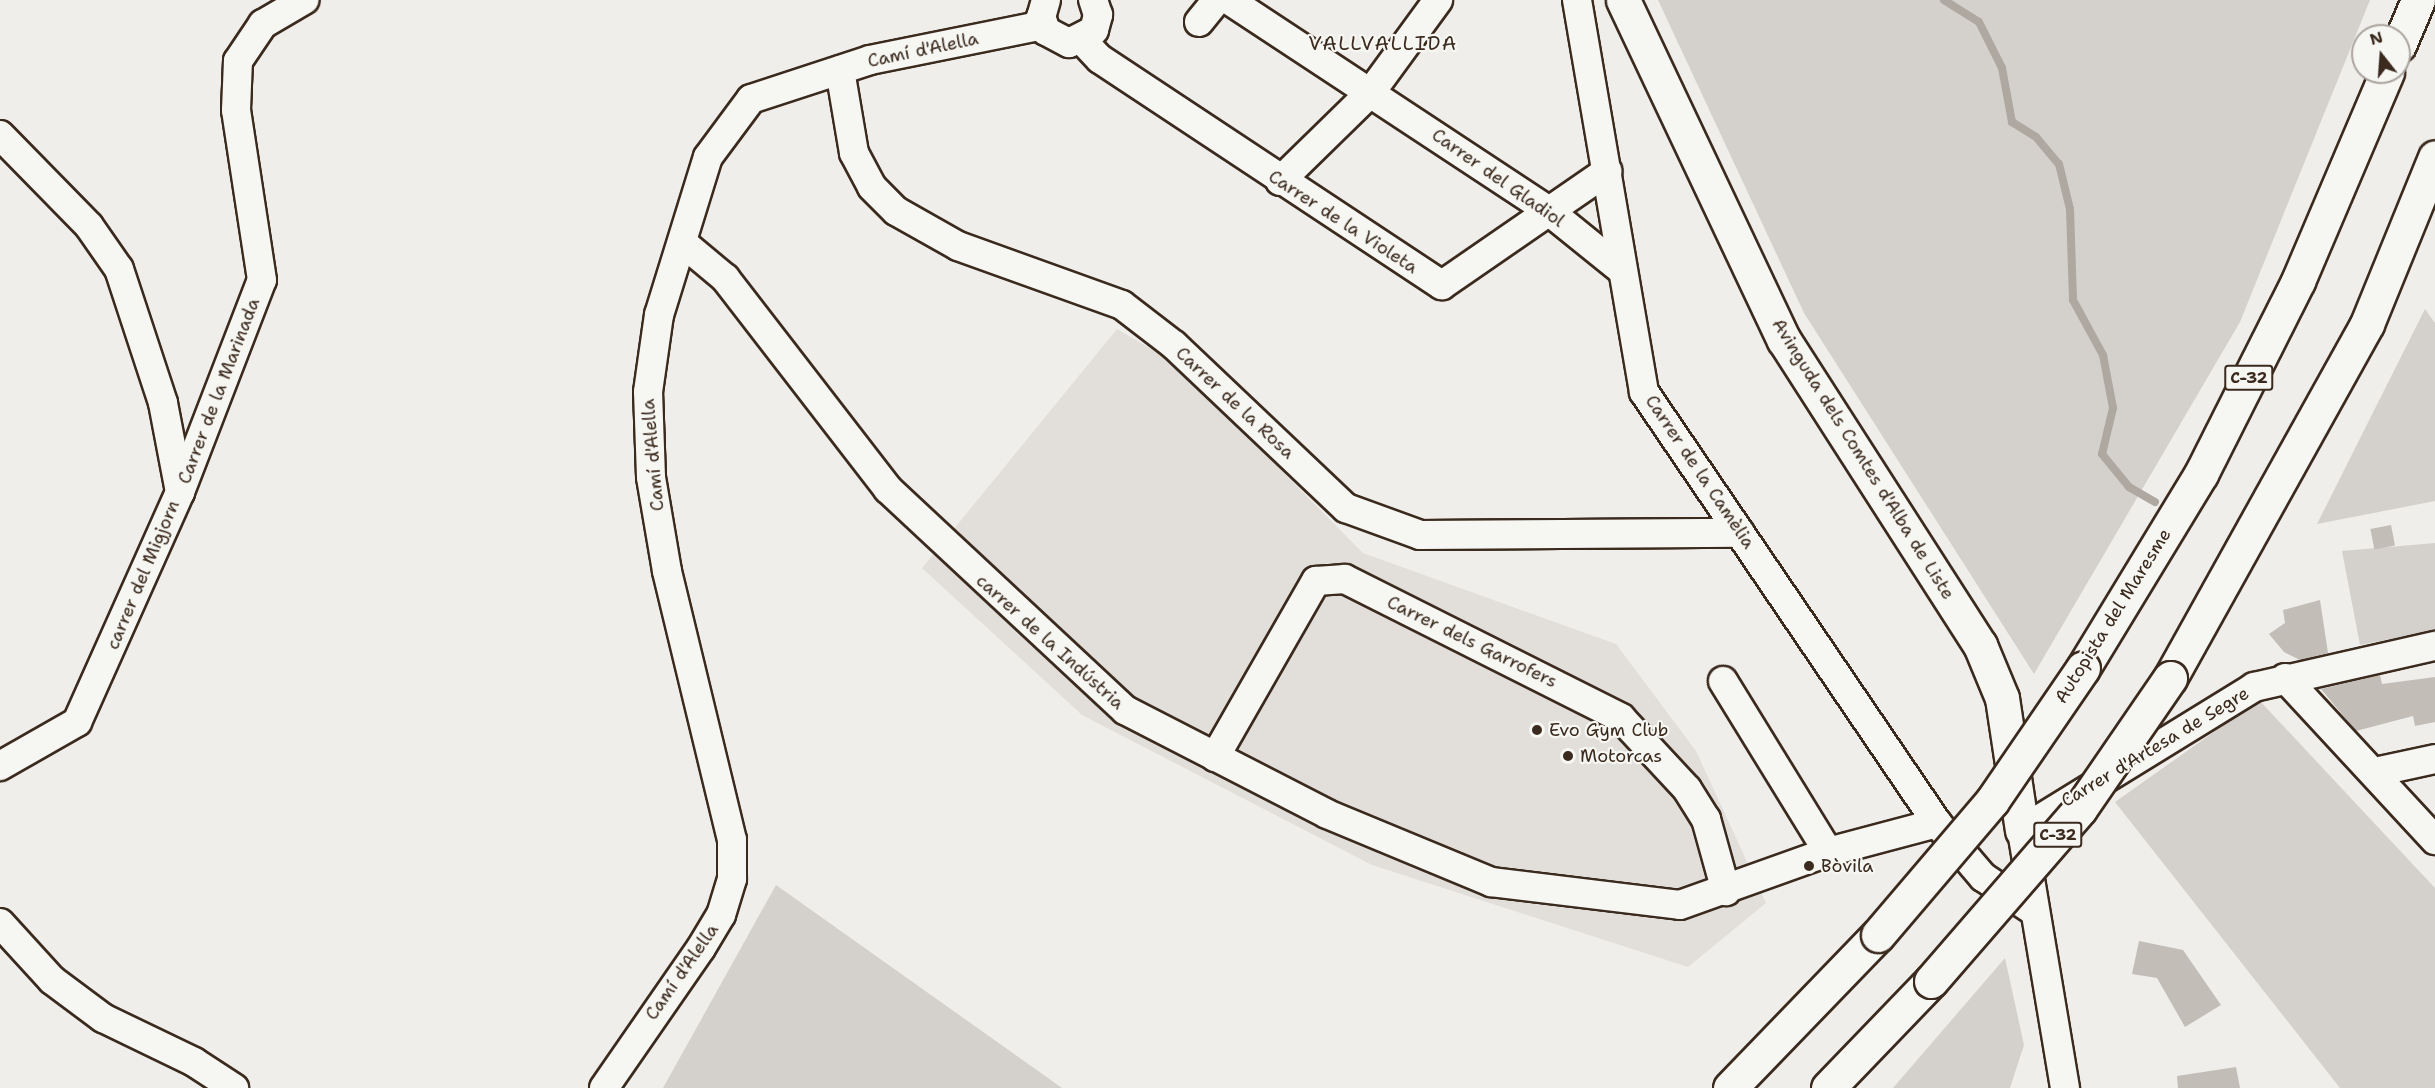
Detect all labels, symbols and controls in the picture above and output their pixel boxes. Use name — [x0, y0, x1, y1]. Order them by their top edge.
north arrow — [2351, 24, 2411, 84]
text: N — [2367, 26, 2385, 50]
street label: Camí d'Alella — [866, 28, 980, 72]
district label: VALLVALLIDA — [1308, 31, 1458, 55]
street label: Carrer del Gladiol — [1428, 124, 1568, 232]
street label: Carrer de la Violeta — [1264, 166, 1422, 278]
street label: Carrer de la Marinada — [174, 295, 264, 487]
street label: Avinguda dels Comtes d'Alba de Liste — [1767, 315, 1959, 603]
street label: Carrer de la Rosa — [1171, 342, 1299, 464]
road number: C-32 — [2224, 365, 2274, 391]
street label: Carrer de la Camèlia — [1641, 391, 1759, 553]
street label: Camí d'Alella — [637, 398, 669, 512]
street label: carrer del Migjorn — [102, 497, 184, 653]
street label: Autopista del Maresme — [2050, 525, 2176, 707]
street label: carrer de la Indústria — [972, 570, 1128, 714]
street label: Carrer dels Garrofers — [1383, 591, 1561, 693]
street label: Carrer d'Artesa de Segre — [2057, 682, 2253, 812]
place label: Evo Gym Club — [1549, 719, 1668, 741]
marker: Evo Gym Club — [1530, 723, 1544, 737]
place label: Motorcas — [1580, 745, 1662, 767]
marker: Motorcas — [1561, 749, 1575, 763]
road number: C-32 — [2032, 822, 2084, 848]
place label: Bòvila — [1821, 855, 1873, 877]
marker: Bòvila — [1802, 859, 1816, 873]
street label: Camí d'Alella — [641, 920, 723, 1024]

